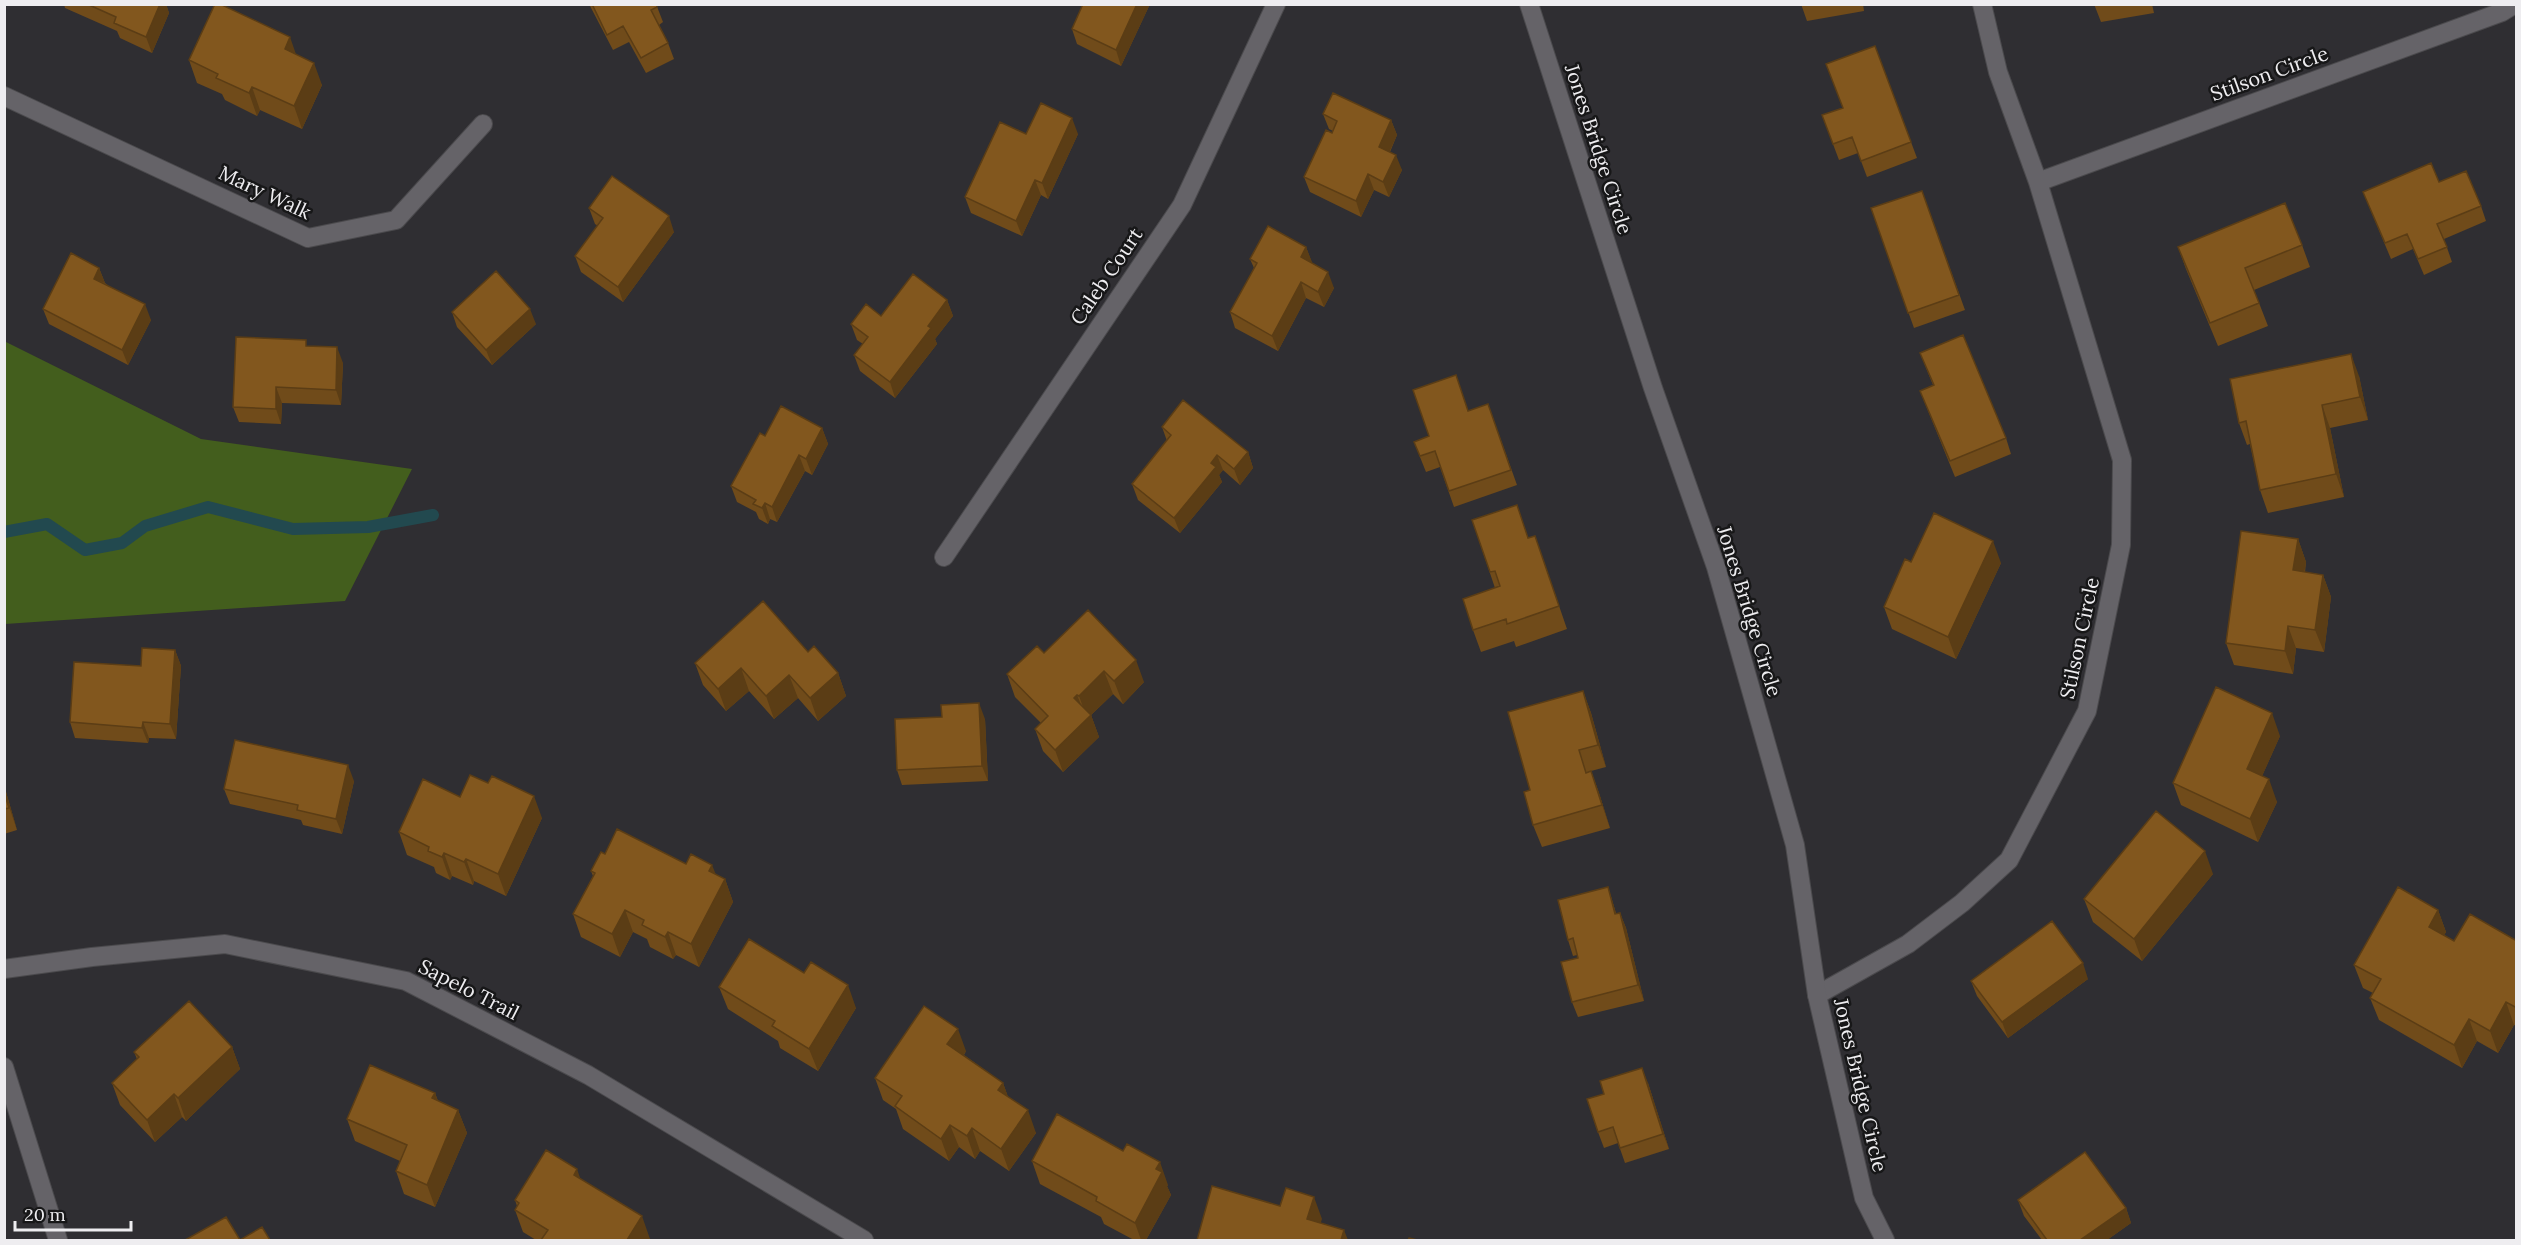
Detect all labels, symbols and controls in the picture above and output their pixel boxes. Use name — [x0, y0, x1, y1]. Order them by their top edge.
street label: Stilson Circle — [2207, 40, 2331, 106]
street label: Jones Bridge Circle — [1559, 60, 1638, 237]
street label: Mary Walk — [215, 160, 315, 224]
street label: Caleb Court — [1064, 223, 1148, 329]
street label: Jones Bridge Circle — [1712, 522, 1788, 700]
street label: Stilson Circle — [2054, 575, 2104, 701]
street label: Sapelo Trail — [415, 953, 523, 1025]
street label: Jones Bridge Circle — [1829, 995, 1893, 1174]
scale bar — [15, 1194, 130, 1232]
text: 20 m — [24, 1203, 66, 1226]

